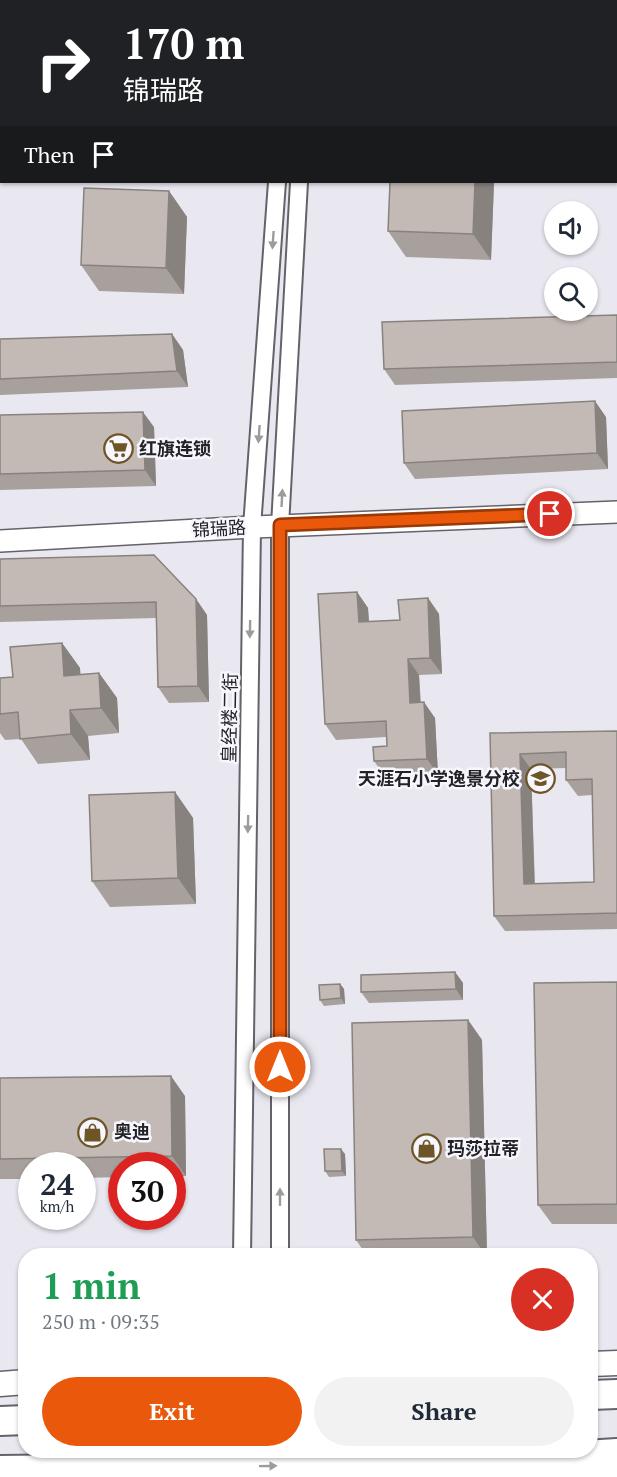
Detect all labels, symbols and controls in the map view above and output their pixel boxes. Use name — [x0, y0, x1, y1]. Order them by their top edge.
text: 170 m — [123, 15, 244, 71]
icon: right — [24, 24, 102, 102]
text: 锦瑞路 — [123, 72, 204, 108]
icon: arrive — [87, 138, 120, 171]
text: Then — [24, 140, 75, 169]
map controls — [544, 201, 598, 321]
button: sound — [544, 201, 598, 255]
one-way arrow — [268, 230, 278, 249]
button: search — [544, 267, 598, 321]
one-way arrow — [254, 425, 263, 444]
supermarket icon: 红旗连锁 — [102, 433, 134, 465]
place label: 红旗连锁 — [139, 436, 211, 460]
pin — [524, 488, 575, 539]
one-way arrow — [277, 489, 286, 508]
icon: arrive — [533, 497, 566, 530]
street label: 锦瑞路 — [191, 515, 247, 541]
one-way arrow — [246, 620, 255, 639]
street label: 皇经楼二街 — [216, 673, 242, 763]
school or university icon: 天涯石小学逸景分校 — [525, 763, 557, 795]
place label: 天涯石小学逸景分校 — [358, 766, 520, 790]
one-way arrow — [243, 815, 253, 834]
position arrow — [248, 1035, 312, 1099]
shop icon: 奥迪 — [77, 1116, 109, 1148]
place label: 奥迪 — [114, 1119, 150, 1143]
shop icon: 玛莎拉蒂 — [410, 1133, 442, 1165]
place label: 玛莎拉蒂 — [447, 1136, 519, 1160]
speed limit sign: 30 — [108, 1152, 186, 1230]
text: 24 — [40, 1164, 74, 1204]
one-way arrow — [275, 1188, 285, 1207]
text: km/h — [40, 1196, 74, 1216]
text: 1 min — [42, 1262, 140, 1309]
button: close — [511, 1268, 574, 1331]
text: 250 m · 09:35 — [42, 1308, 160, 1335]
button: Exit — [42, 1377, 302, 1446]
button: Share — [314, 1377, 574, 1446]
one-way arrow — [259, 1461, 278, 1471]

